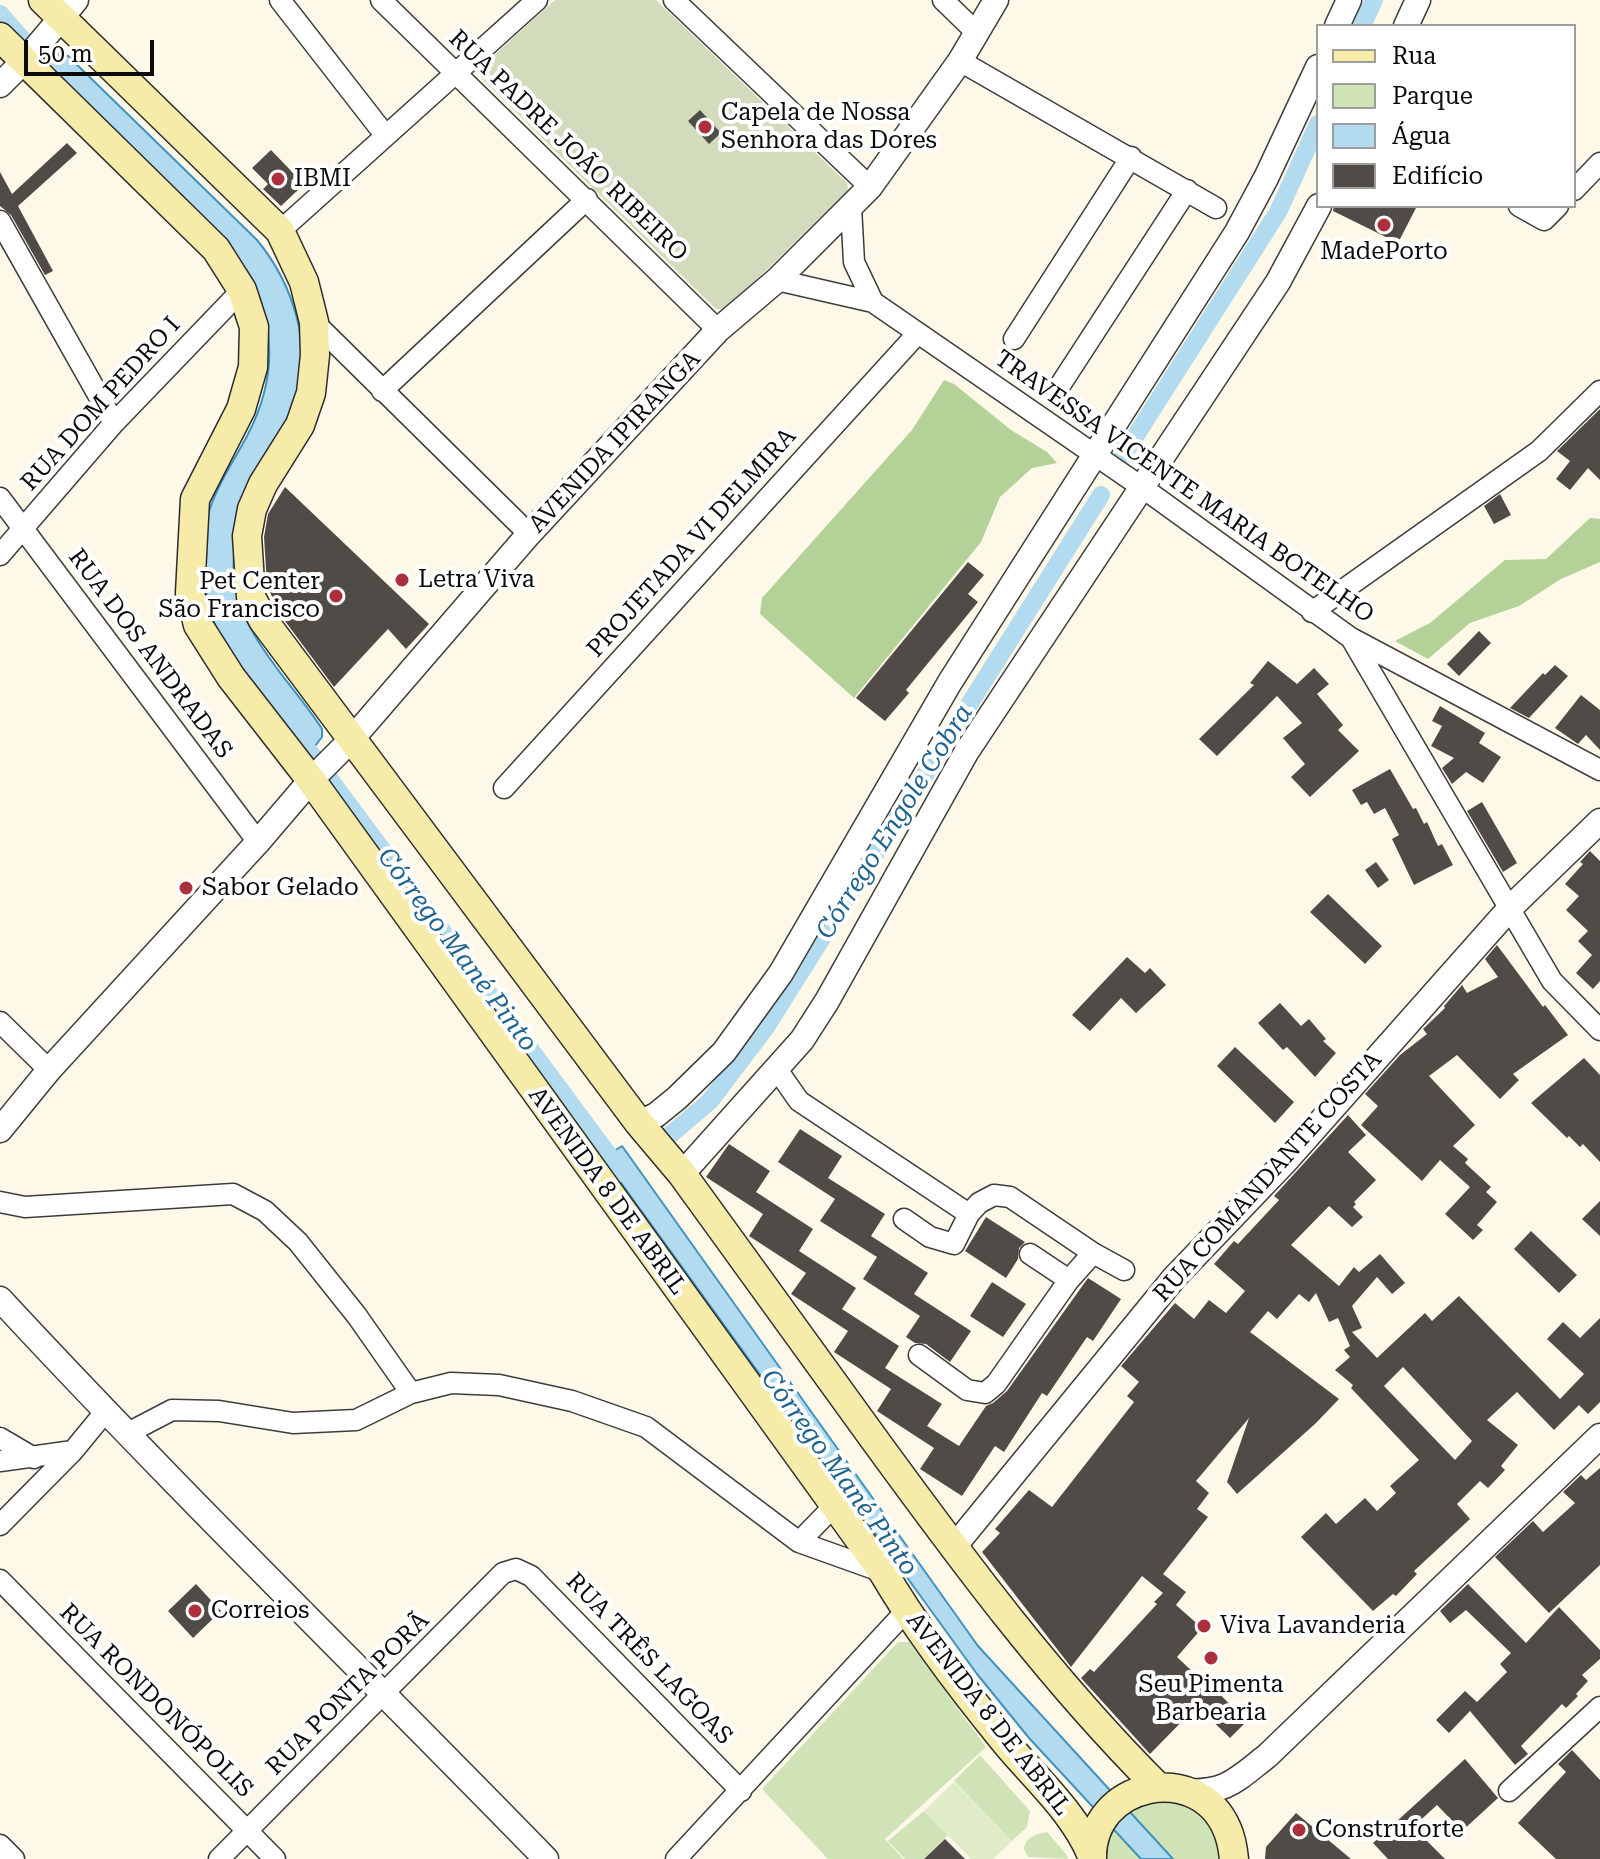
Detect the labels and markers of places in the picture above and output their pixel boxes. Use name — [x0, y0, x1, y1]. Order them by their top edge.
place label: Capela de Nossa Senhora das Dores — [721, 99, 937, 155]
marker: Capela de Nossa Senhora das Dores — [696, 118, 714, 136]
place label: IBMI — [294, 165, 351, 193]
marker: IBMI — [269, 170, 287, 188]
marker: MadePorto — [1375, 216, 1393, 234]
place label: MadePorto — [1320, 238, 1448, 266]
place label: Letra Viva — [418, 566, 535, 594]
place label: Pet Center São Francisco — [158, 568, 320, 624]
marker: Letra Viva — [393, 571, 411, 589]
marker: Pet Center São Francisco — [327, 587, 345, 605]
place label: Sabor Gelado — [202, 874, 359, 902]
marker: Sabor Gelado — [177, 879, 195, 897]
place label: Correios — [211, 1597, 310, 1625]
marker: Correios — [186, 1602, 204, 1620]
place label: Viva Lavanderia — [1220, 1612, 1405, 1640]
marker: Viva Lavanderia — [1195, 1617, 1213, 1635]
marker: Seu Pimenta Barbearia — [1202, 1649, 1220, 1667]
place label: Seu Pimenta Barbearia — [1138, 1671, 1284, 1727]
place label: Construforte — [1315, 1816, 1464, 1844]
marker: Construforte — [1290, 1821, 1308, 1839]

